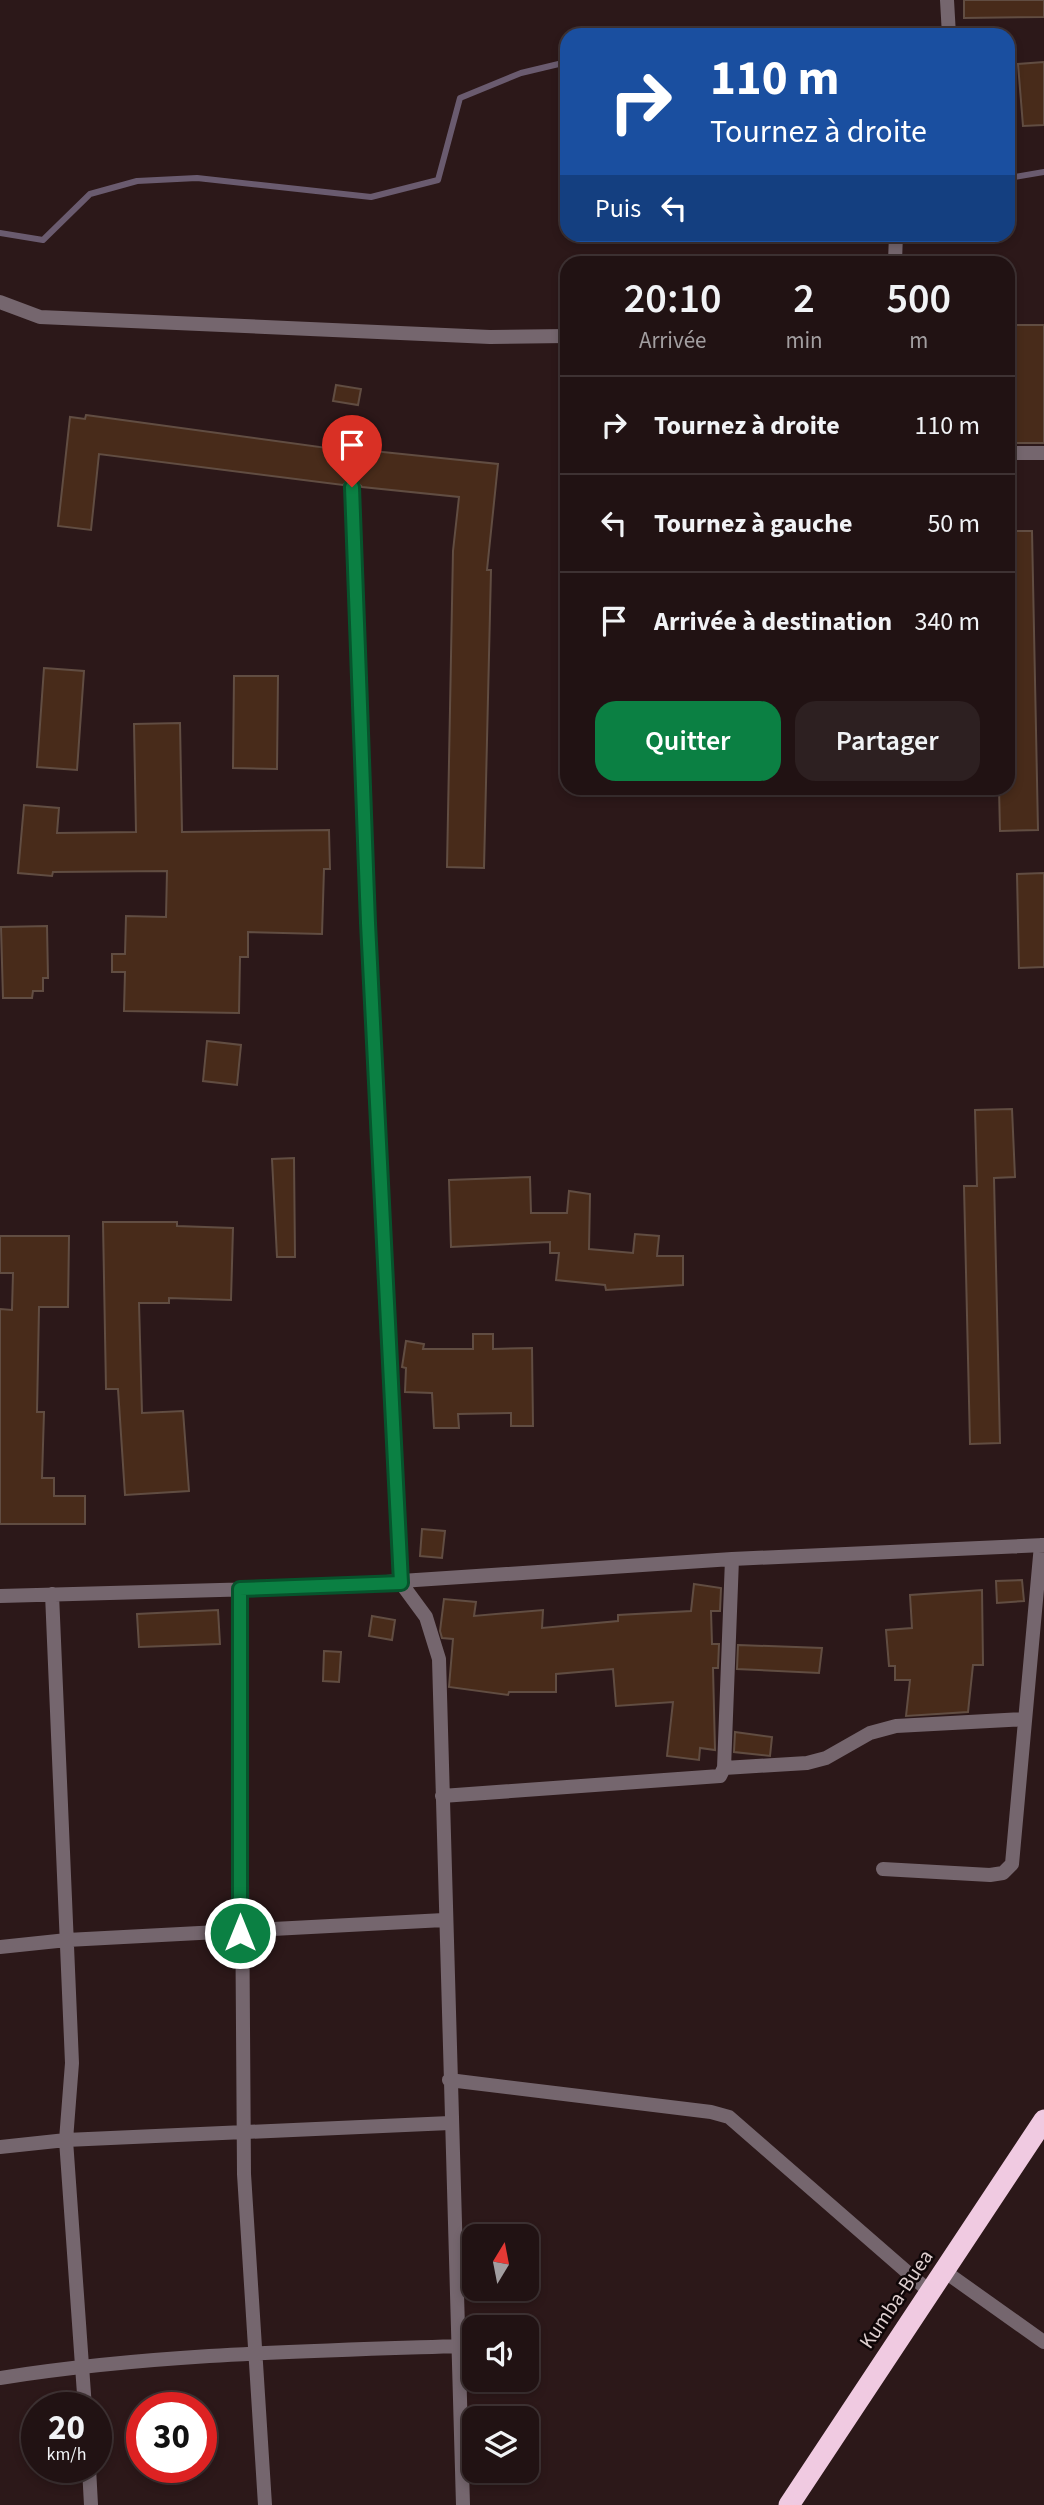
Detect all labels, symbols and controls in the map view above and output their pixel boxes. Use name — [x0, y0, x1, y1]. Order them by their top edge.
text: 110 m — [710, 44, 839, 114]
icon: right — [595, 56, 686, 147]
text: Tournez à droite — [710, 109, 927, 155]
icon: left — [655, 189, 693, 227]
text: Puis — [595, 190, 641, 227]
text: 20:10 — [624, 269, 722, 329]
text: 2 — [793, 269, 815, 329]
text: 500 — [887, 269, 951, 329]
text: Arrivée — [639, 324, 706, 357]
text: min — [785, 324, 823, 357]
text: m — [909, 324, 928, 357]
icon: right — [595, 406, 633, 444]
text: Tournez à droite — [654, 407, 840, 444]
text: 110 m — [914, 407, 980, 444]
pin — [322, 415, 382, 487]
icon: arrive — [333, 426, 371, 464]
icon: left — [595, 504, 633, 542]
text: Tournez à gauche — [654, 505, 853, 542]
text: 50 m — [927, 505, 980, 542]
icon: arrive — [595, 602, 633, 640]
text: Arrivée à destination — [654, 603, 892, 640]
text: 340 m — [914, 603, 980, 640]
button: Quitter — [595, 701, 781, 781]
button: Partager — [795, 701, 980, 781]
position arrow — [203, 1896, 277, 1970]
north arrow — [462, 2224, 539, 2301]
map controls — [462, 2224, 539, 2483]
street label: Kumba-Buea — [852, 2244, 940, 2354]
button: sound — [462, 2315, 539, 2392]
speed limit sign: 30 — [126, 2392, 217, 2483]
text: 20 — [48, 2403, 85, 2453]
button: layers — [462, 2406, 539, 2483]
text: km/h — [47, 2442, 86, 2467]

